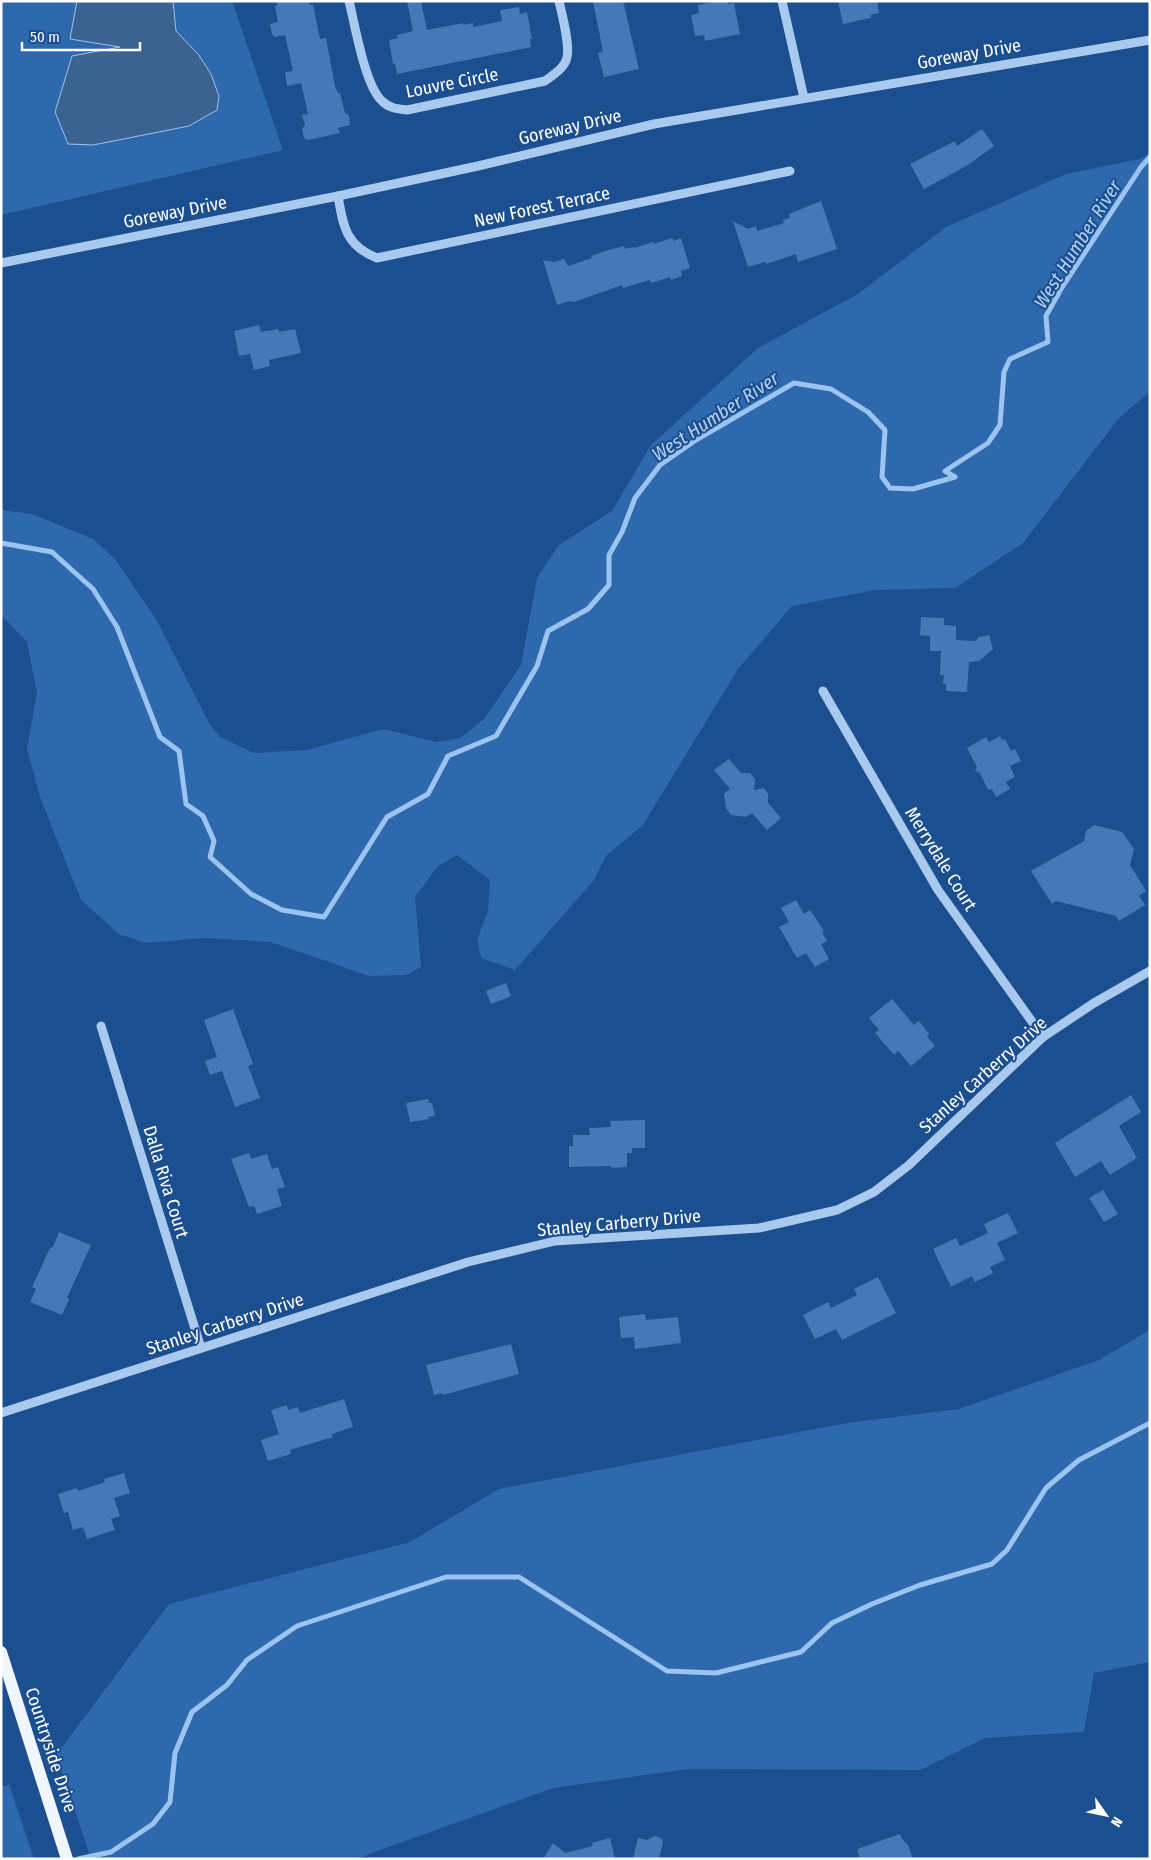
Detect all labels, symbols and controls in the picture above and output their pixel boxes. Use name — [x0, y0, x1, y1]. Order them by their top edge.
scale bar — [22, 20, 140, 52]
text: 50 m — [30, 28, 60, 46]
street label: Goreway Drive — [915, 34, 1023, 74]
street label: Louvre Circle — [404, 63, 500, 103]
street label: Goreway Drive — [516, 104, 624, 150]
water label: West Humber River — [1029, 175, 1127, 312]
street label: New Forest Terrace — [472, 182, 612, 232]
street label: Goreway Drive — [121, 191, 229, 233]
water label: West Humber River — [648, 366, 784, 466]
street label: Merrydale Court — [900, 803, 982, 915]
street label: Stanley Carberry Drive — [915, 1012, 1051, 1138]
street label: Dalla Riva Court — [138, 1123, 194, 1241]
street label: Stanley Carberry Drive — [536, 1205, 702, 1241]
street label: Stanley Carberry Drive — [144, 1288, 307, 1360]
street label: Countryside Drive — [20, 1685, 82, 1815]
north arrow — [1081, 1790, 1131, 1840]
text: N — [1107, 1814, 1126, 1830]

